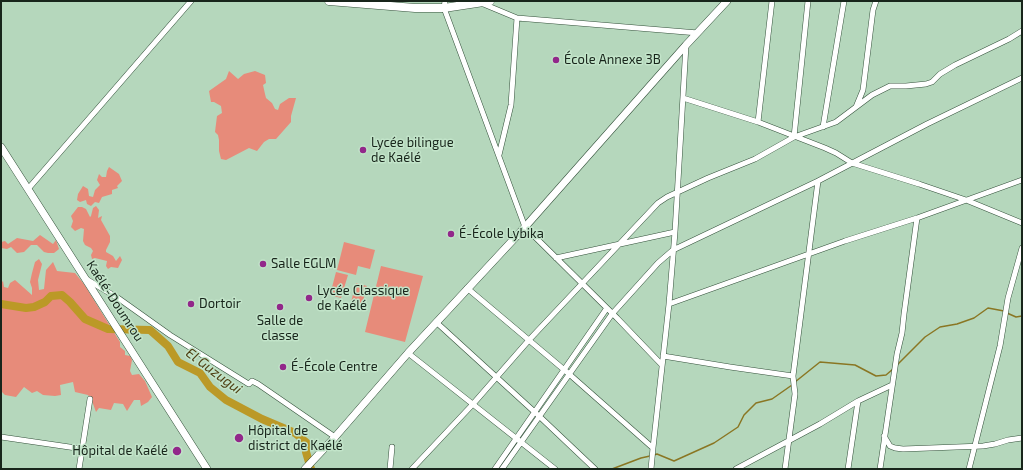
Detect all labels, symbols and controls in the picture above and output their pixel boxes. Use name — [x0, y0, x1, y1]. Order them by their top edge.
place label: École Annexe 3B — [564, 52, 661, 68]
marker: École Annexe 3B — [551, 55, 561, 65]
place label: Lycée bilingue de Kaélé — [371, 135, 454, 166]
marker: Lycée bilingue de Kaélé — [358, 145, 368, 155]
place label: É-École Lybika — [459, 226, 544, 242]
marker: É-École Lybika — [446, 229, 456, 239]
place label: Salle EGLM — [271, 256, 336, 272]
street label: Kaélé-Doumrou — [83, 258, 147, 344]
marker: Salle EGLM — [258, 259, 268, 269]
place label: Lycée Classique de Kaélé — [317, 283, 409, 314]
marker: Lycée Classique de Kaélé — [304, 293, 314, 303]
place label: Dortoir — [199, 296, 241, 312]
marker: Dortoir — [186, 299, 196, 309]
marker: Salle de classe — [275, 302, 285, 312]
place label: Salle de classe — [257, 313, 303, 344]
water label: El Guzugui — [183, 344, 245, 398]
place label: É-École Centre — [291, 359, 378, 375]
marker: É-École Centre — [278, 362, 288, 372]
place label: Hôpital de district de Kaélé — [248, 423, 343, 454]
marker: Hôpital de district de Kaélé — [233, 432, 245, 444]
place label: Hôpital de Kaélé — [72, 443, 168, 459]
marker: Hôpital de Kaélé — [171, 445, 183, 457]

